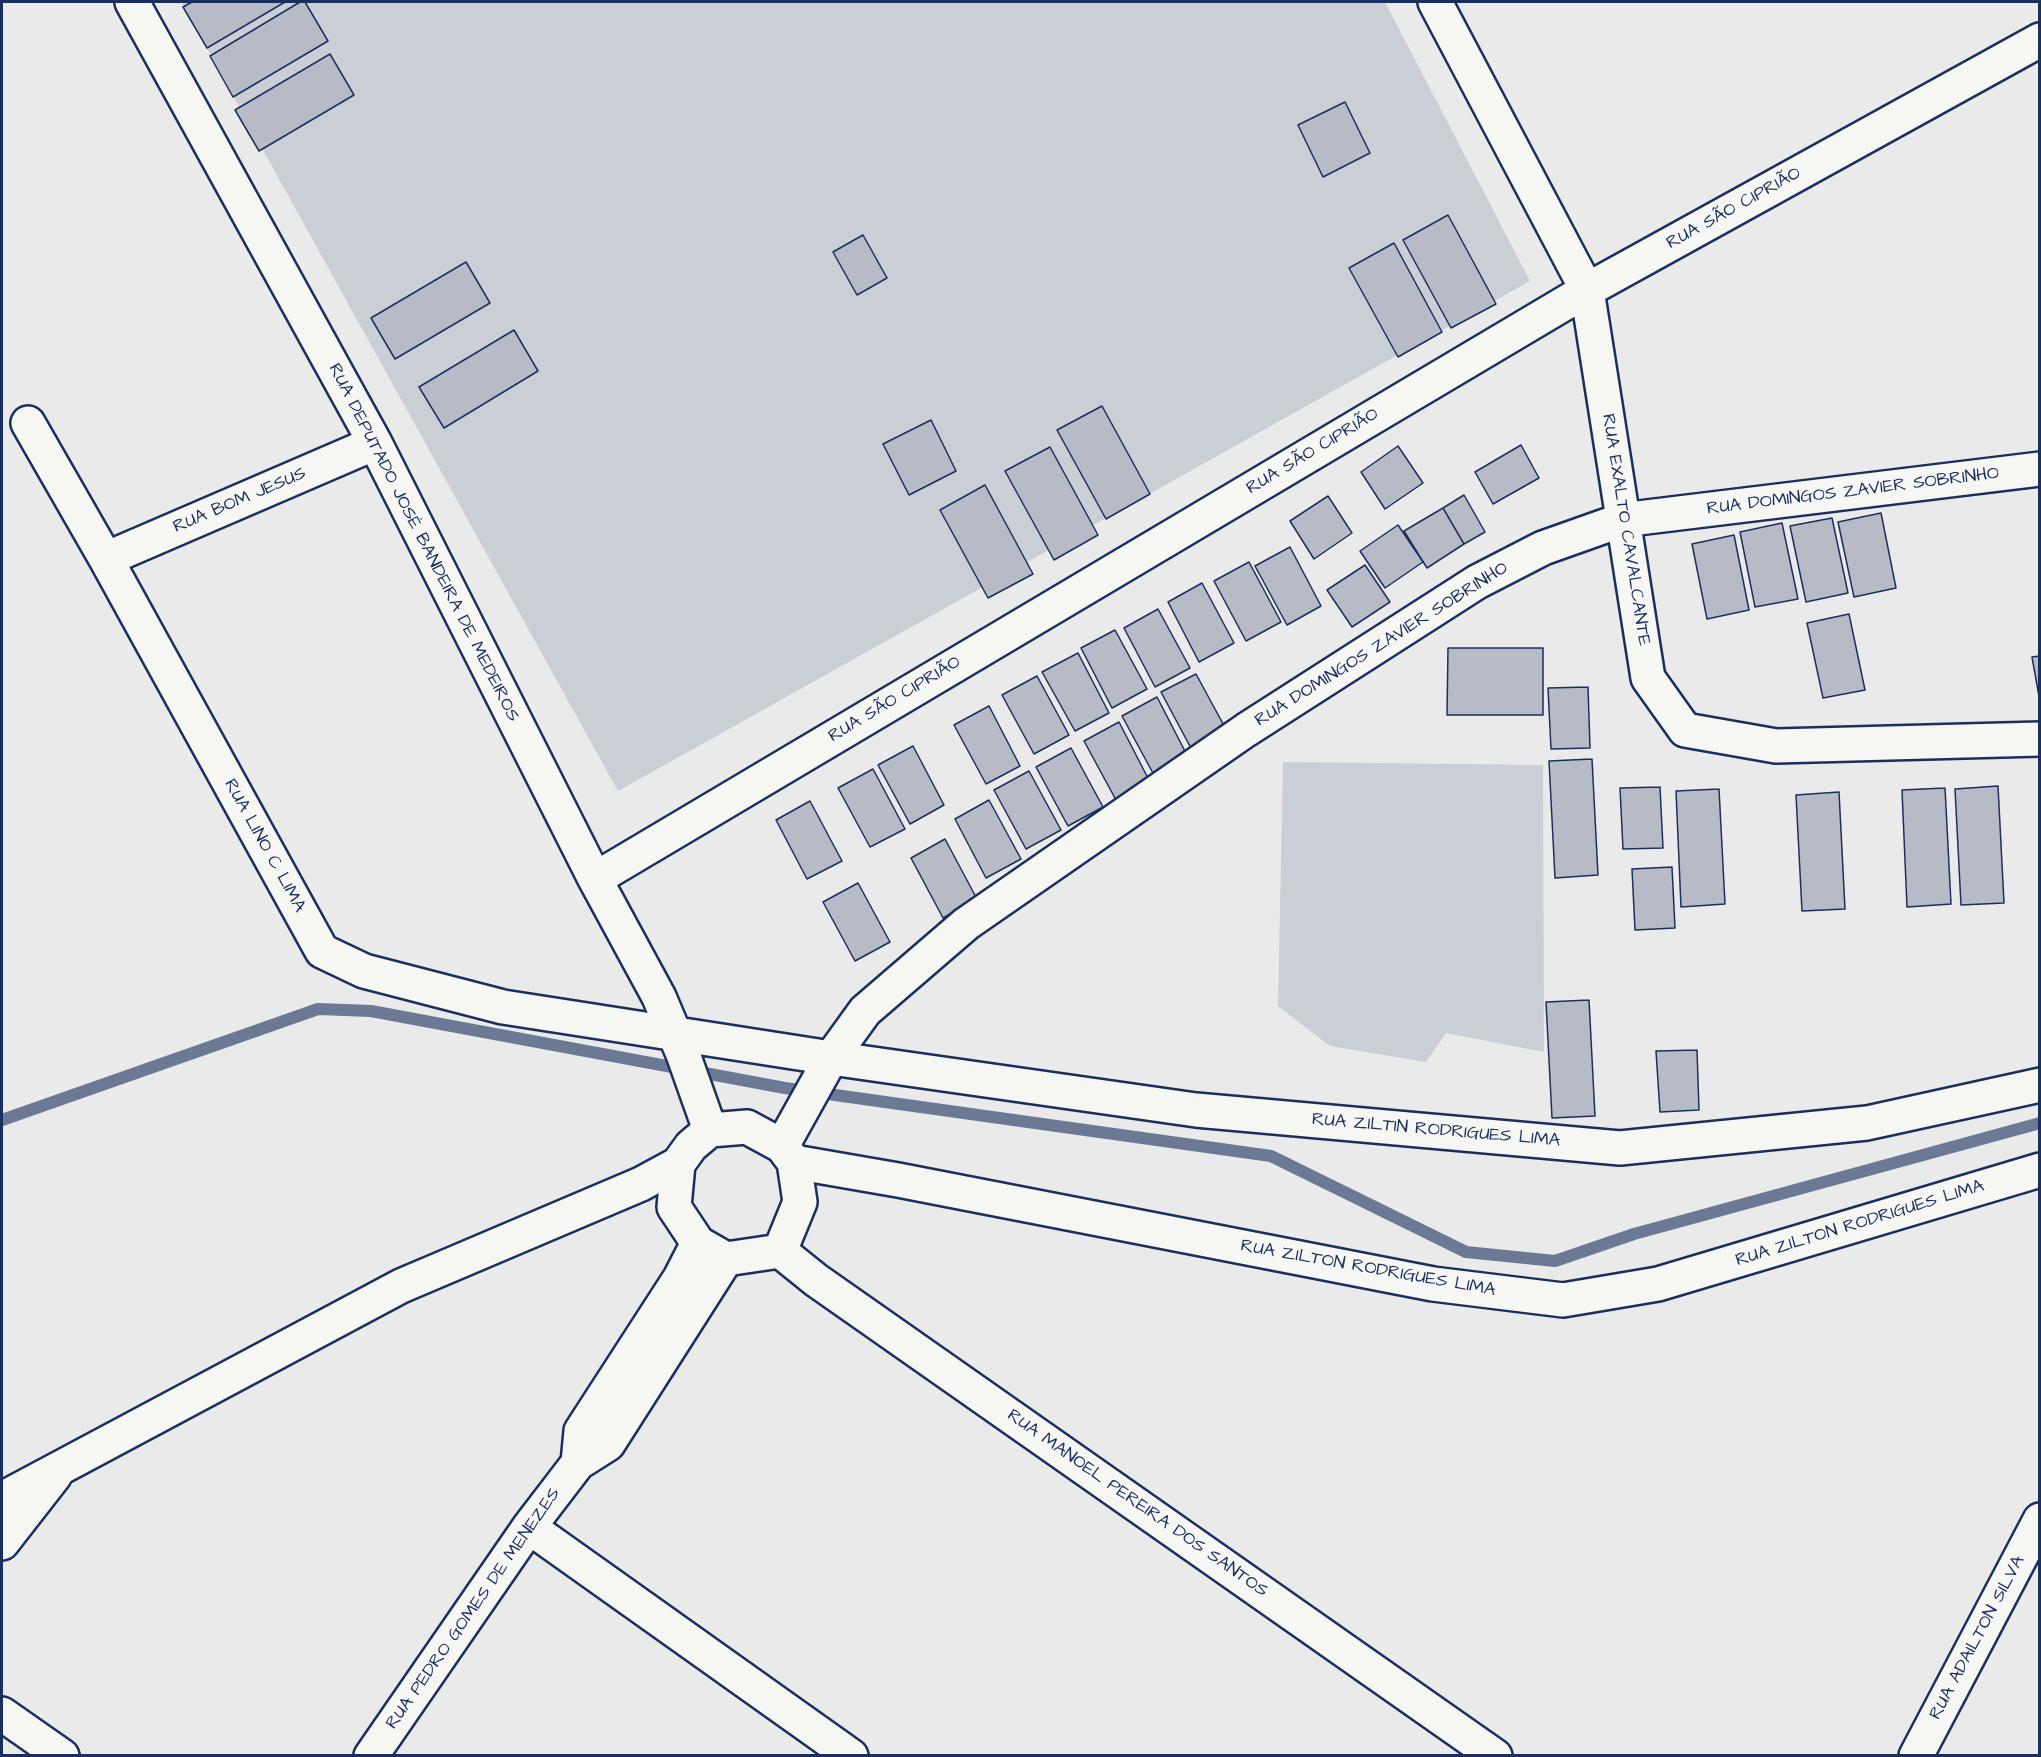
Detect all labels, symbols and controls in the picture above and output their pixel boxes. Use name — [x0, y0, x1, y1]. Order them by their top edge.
street label: RUA SÃO CIPRIÃO — [1663, 163, 1805, 255]
street label: RUA DEPUTADO JOSÉ BANDEIRA DE MEDEIROS — [323, 360, 523, 726]
street label: RUA SÃO CIPRIÃO — [1243, 404, 1383, 500]
street label: RUA EXALTO CAVALCANTE — [1596, 412, 1654, 648]
street label: RUA BOM JESUS — [170, 463, 310, 539]
street label: RUA DOMINGOS ZAVIER SOBRINHO — [1706, 463, 2000, 521]
street label: RUA DOMINGOS ZAVIER SOBRINHO — [1252, 558, 1512, 732]
street label: RUA SÃO CIPRIÃO — [825, 652, 965, 748]
street label: RUA LINO C LIMA — [218, 776, 310, 916]
street label: RUA ZILTIN RODRIGUES LIMA — [1311, 1109, 1561, 1153]
street label: RUA ZILTON RODRIGUES LIMA — [1733, 1176, 1987, 1272]
street label: RUA ZILTON RODRIGUES LIMA — [1239, 1236, 1497, 1302]
street label: RUA MANOEL PEREIRA DOS SANTOS — [1002, 1405, 1272, 1603]
street label: RUA PEDRO GOMES DE MENEZES — [382, 1484, 566, 1734]
street label: RUA ADAILTON SILVA — [1926, 1552, 2030, 1724]

